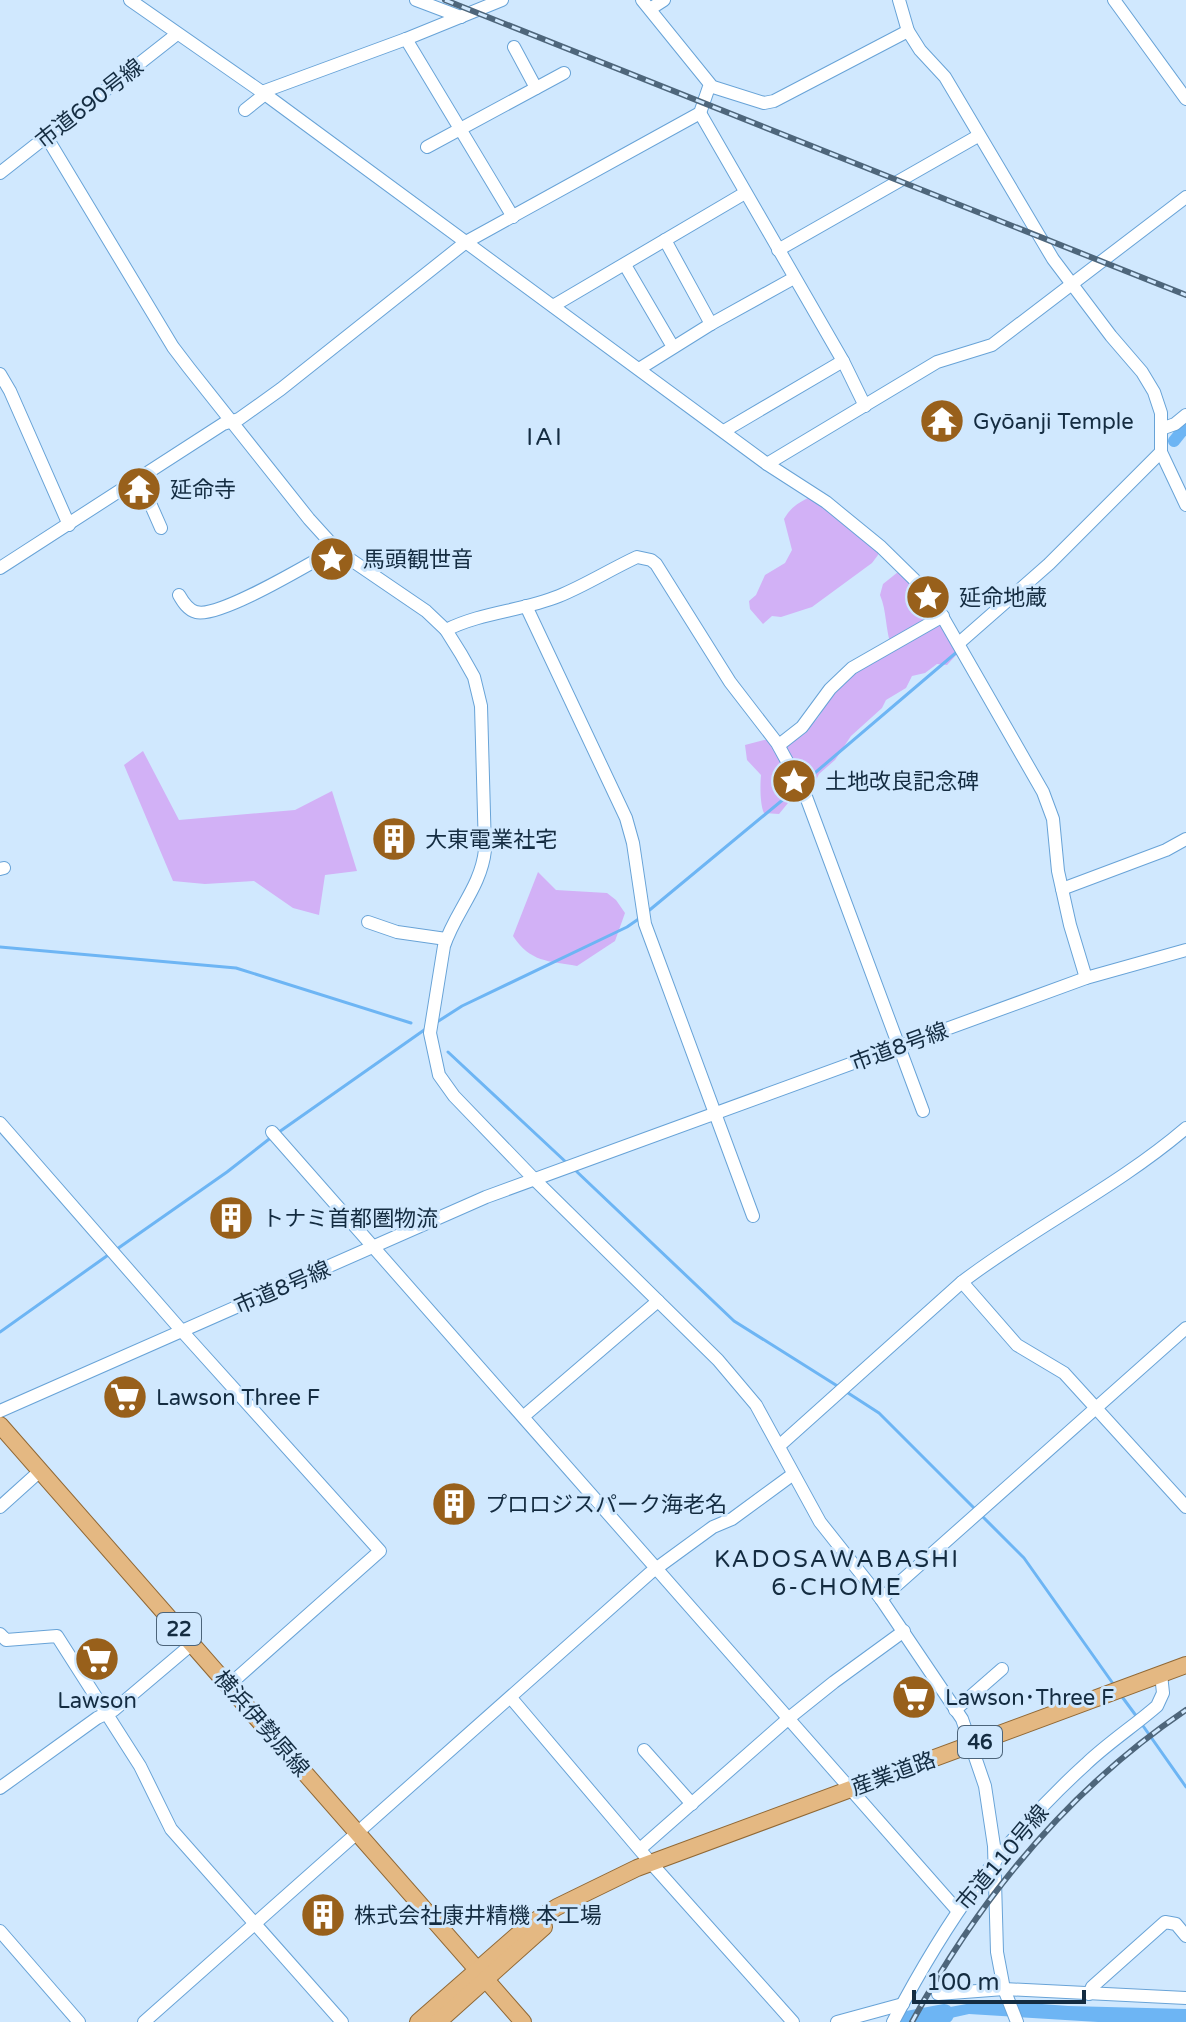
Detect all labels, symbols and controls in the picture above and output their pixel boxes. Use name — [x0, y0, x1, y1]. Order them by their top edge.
street label: 市道690号線 — [31, 54, 149, 154]
temple icon: Gyōanji Temple — [918, 397, 966, 445]
place label: Gyōanji Temple — [973, 409, 1134, 435]
district label: IAI — [526, 423, 564, 452]
temple icon: 延命寺 — [115, 465, 163, 513]
place label: 延命寺 — [170, 477, 236, 503]
place icon: 馬頭観世音 — [308, 535, 356, 583]
place label: 馬頭観世音 — [363, 547, 473, 573]
place icon: 延命地蔵 — [904, 573, 952, 621]
place label: 延命地蔵 — [959, 585, 1047, 611]
place icon: 土地改良記念碑 — [770, 757, 818, 805]
place label: 土地改良記念碑 — [825, 769, 979, 795]
building icon: 大東電業社宅 — [370, 815, 418, 863]
place label: 大東電業社宅 — [425, 827, 557, 853]
street label: 市道8号線 — [847, 1017, 952, 1077]
building icon: トナミ首都圏物流 — [207, 1194, 255, 1242]
place label: トナミ首都圏物流 — [262, 1206, 438, 1232]
street label: 市道8号線 — [230, 1256, 334, 1320]
supermarket icon: Lawson Three F — [101, 1373, 149, 1421]
place label: Lawson Three F — [156, 1385, 320, 1411]
building icon: プロロジスパーク海老名 — [430, 1480, 478, 1528]
place label: プロロジスパーク海老名 — [485, 1492, 727, 1518]
district label: KADOSAWABASHI 6-CHOME — [714, 1545, 960, 1602]
road number: 22 — [157, 1613, 201, 1645]
supermarket icon: Lawson — [73, 1635, 121, 1683]
street label: 横浜伊勢原線 — [208, 1665, 314, 1782]
supermarket icon: Lawson･Three F — [890, 1673, 938, 1721]
place label: Lawson･Three F — [945, 1685, 1114, 1711]
place label: Lawson — [57, 1688, 137, 1714]
road number: 46 — [958, 1726, 1002, 1758]
street label: 産業道路 — [848, 1747, 939, 1801]
street label: 市道110号線 — [951, 1800, 1054, 1916]
building icon: 株式会社康井精機 本工場 — [299, 1891, 347, 1939]
place label: 株式会社康井精機 本工場 — [354, 1903, 602, 1929]
scale bar — [914, 1954, 1084, 2004]
text: 100 m — [926, 1968, 1000, 1997]

